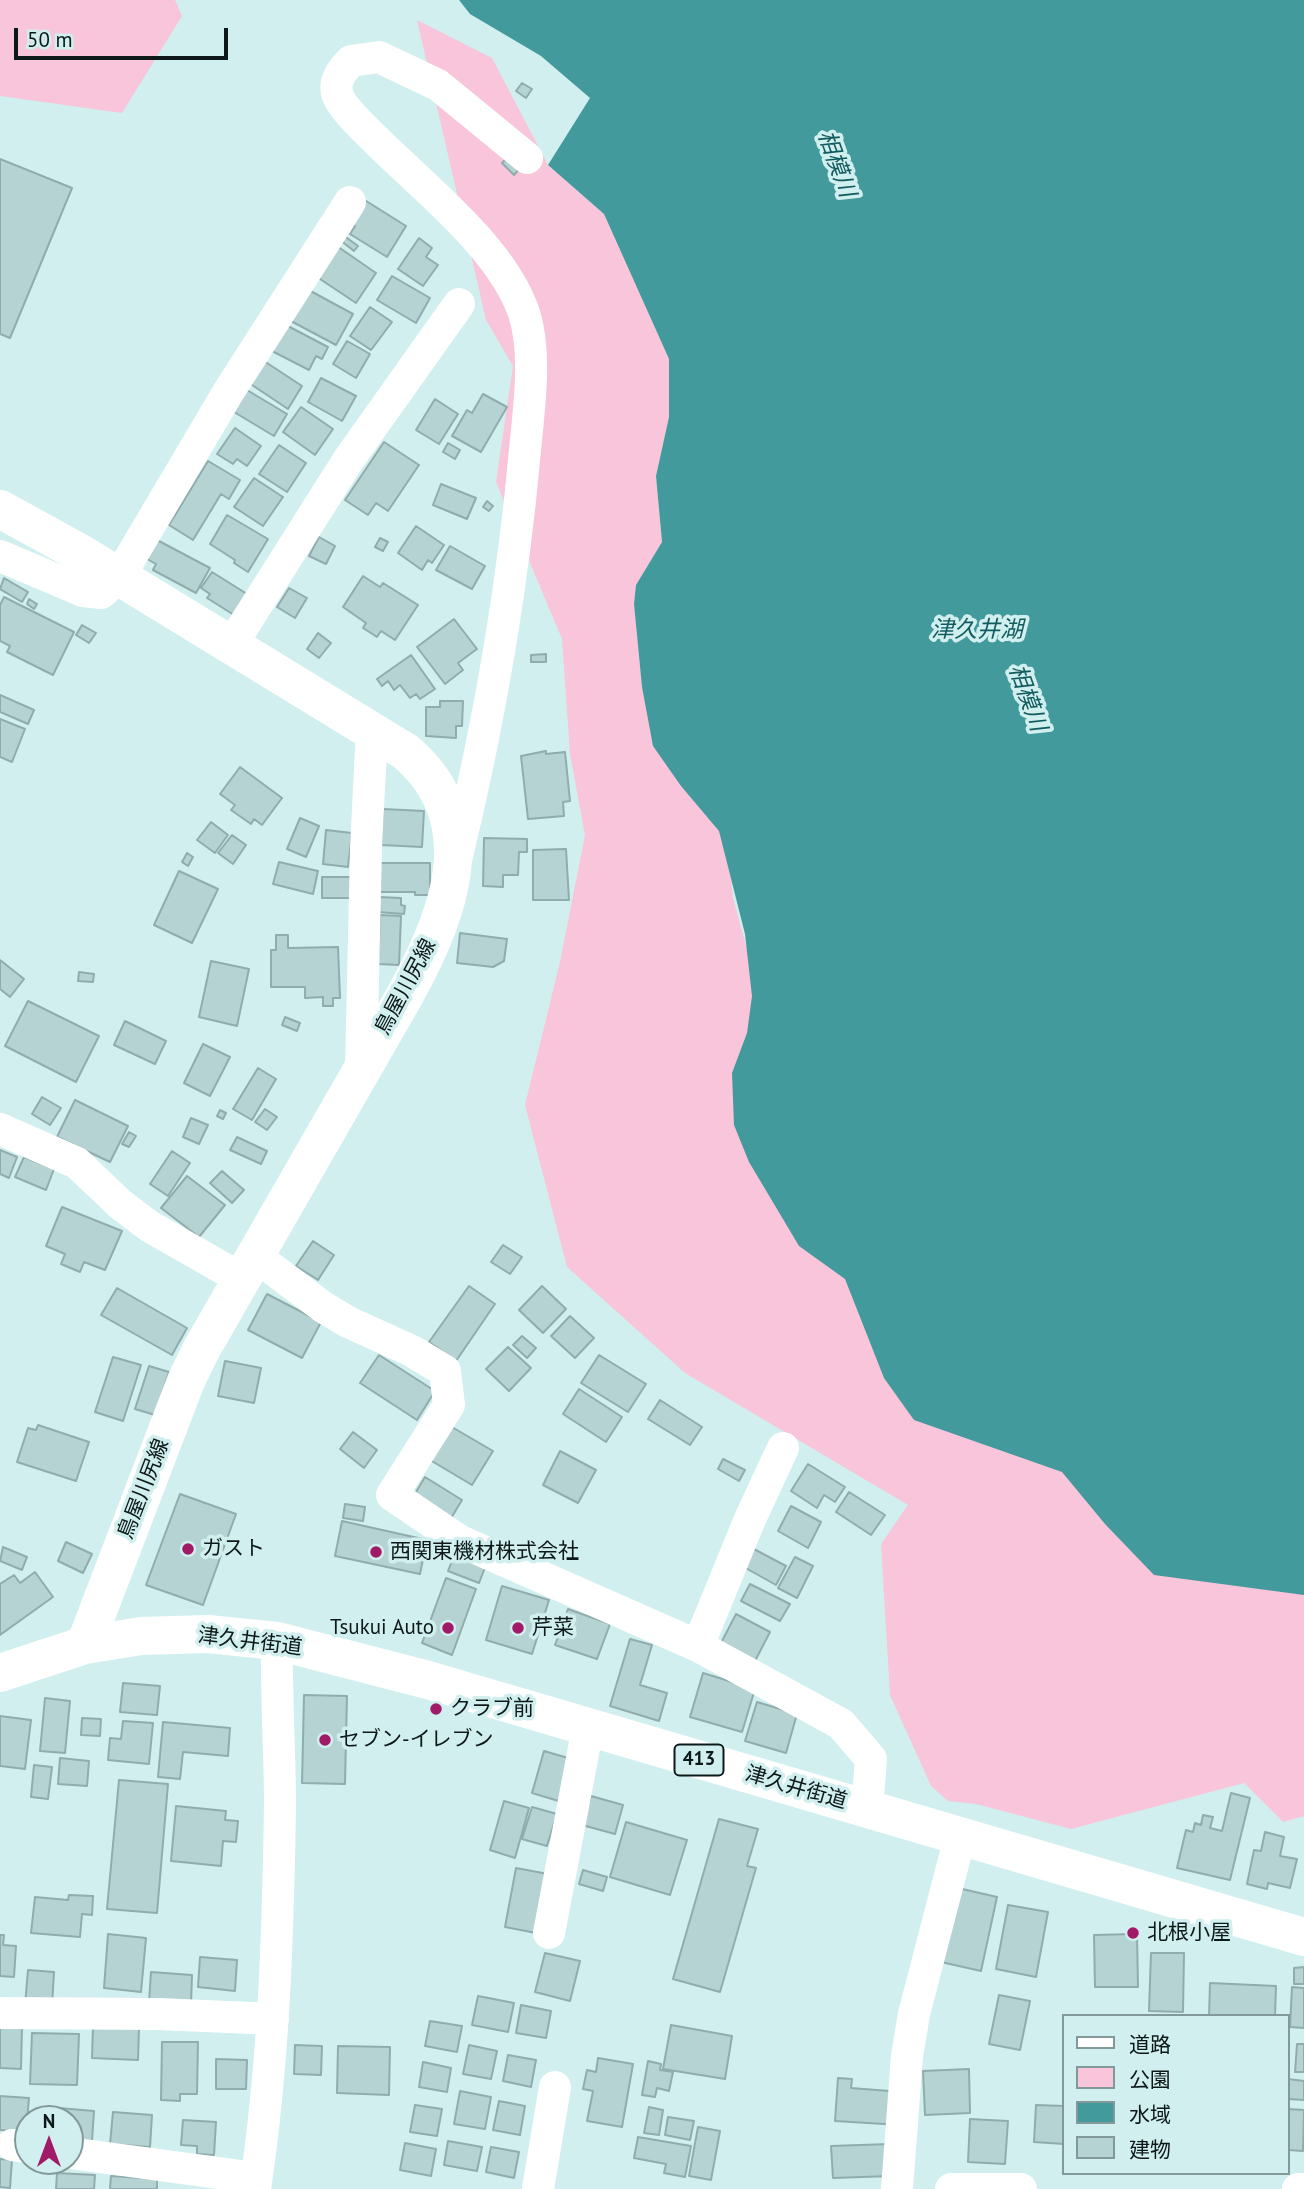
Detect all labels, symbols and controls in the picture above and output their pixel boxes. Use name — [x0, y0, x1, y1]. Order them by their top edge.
scale bar — [18, 14, 231, 58]
text: 50 m — [27, 26, 73, 53]
water label: 相模川 — [811, 127, 861, 201]
water label: 津久井湖 — [931, 616, 1023, 644]
water label: 相模川 — [1002, 661, 1052, 735]
street label: 鳥屋川尻線 — [370, 935, 442, 1039]
street label: 鳥屋川尻線 — [113, 1435, 175, 1543]
place label: ガスト — [202, 1536, 265, 1562]
place label: 西関東機材株式会社 — [390, 1539, 579, 1565]
marker: ガスト — [180, 1541, 196, 1557]
marker: 西関東機材株式会社 — [368, 1544, 384, 1560]
place label: Tsukui Auto — [330, 1615, 434, 1641]
place label: 芹菜 — [532, 1615, 574, 1641]
marker: Tsukui Auto — [440, 1620, 456, 1636]
marker: 芹菜 — [510, 1620, 526, 1636]
street label: 津久井街道 — [196, 1623, 304, 1661]
place label: クラブ前 — [450, 1696, 534, 1722]
marker: クラブ前 — [428, 1701, 444, 1717]
place label: セブン-イレブン — [339, 1727, 494, 1753]
marker: セブン-イレブン — [317, 1732, 333, 1748]
road number: 413 — [674, 1744, 724, 1776]
street label: 津久井街道 — [742, 1761, 850, 1815]
place label: 北根小屋 — [1147, 1920, 1231, 1946]
marker: 北根小屋 — [1125, 1925, 1141, 1941]
legend — [1062, 2014, 1290, 2175]
text: 道路 — [1129, 2031, 1171, 2058]
text: 公園 — [1129, 2066, 1171, 2093]
text: 水域 — [1129, 2101, 1171, 2128]
north arrow — [14, 2105, 84, 2175]
text: N — [43, 2109, 55, 2133]
text: 建物 — [1129, 2136, 1171, 2163]

